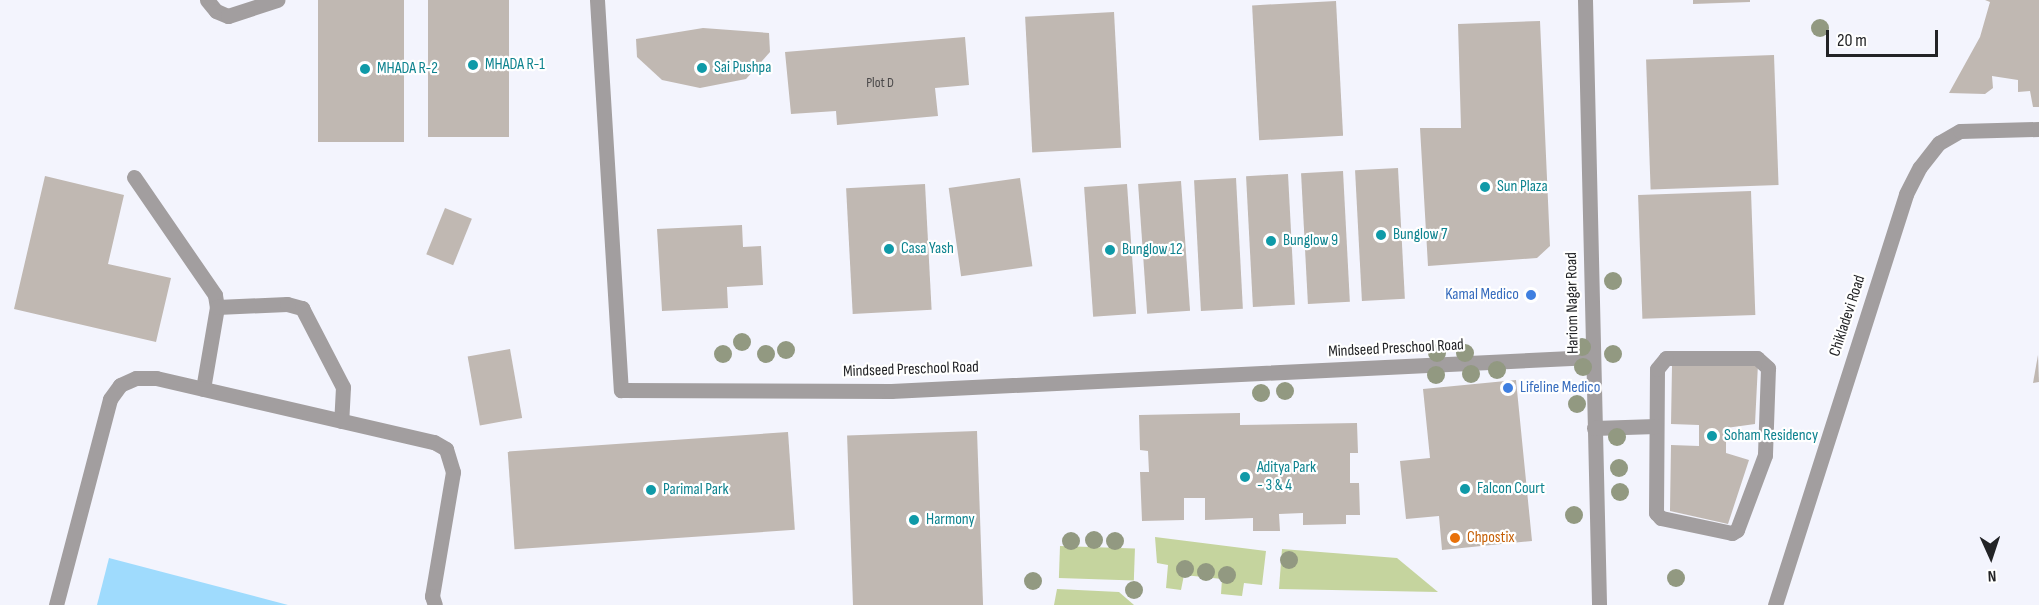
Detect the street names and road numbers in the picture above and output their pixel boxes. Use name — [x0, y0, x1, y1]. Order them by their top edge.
street label: Hariom Nagar Road — [1563, 252, 1583, 354]
street label: Chikladevi Road — [1826, 273, 1870, 359]
street label: Mindseed Preschool Road — [1328, 336, 1464, 362]
street label: Mindseed Preschool Road — [843, 358, 979, 382]

